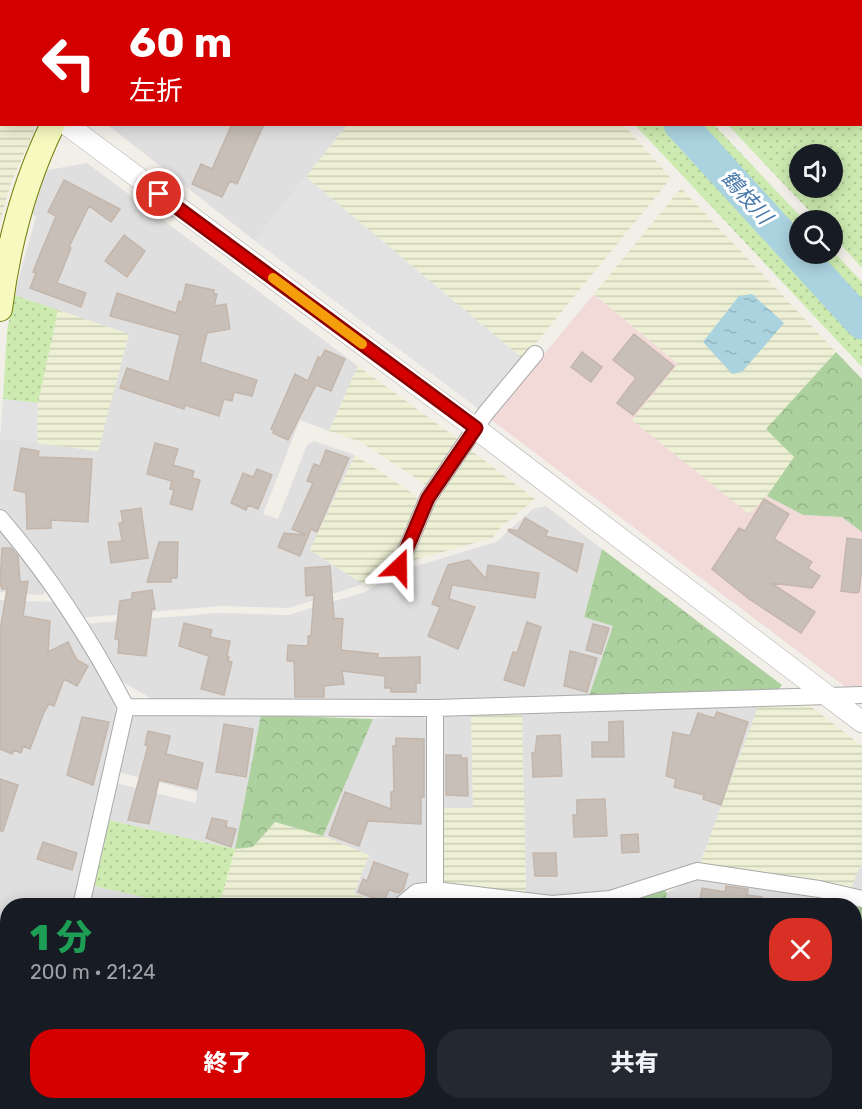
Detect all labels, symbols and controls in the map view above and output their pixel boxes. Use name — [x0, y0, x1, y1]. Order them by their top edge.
text: 60 m — [129, 18, 232, 68]
icon: left — [30, 24, 108, 102]
text: 左折 — [129, 75, 183, 107]
map controls — [789, 144, 843, 264]
button: sound — [789, 144, 843, 198]
water label: 鶴枝川 — [717, 165, 779, 230]
pin — [133, 168, 184, 219]
icon: arrive — [142, 177, 175, 210]
button: search — [789, 210, 843, 264]
position arrow — [367, 535, 431, 599]
text: 1 分 — [30, 916, 92, 959]
button: close — [769, 918, 832, 981]
text: 200 m · 21:24 — [30, 960, 156, 984]
button: 終了 — [30, 1029, 425, 1098]
button: 共有 — [437, 1029, 832, 1098]

